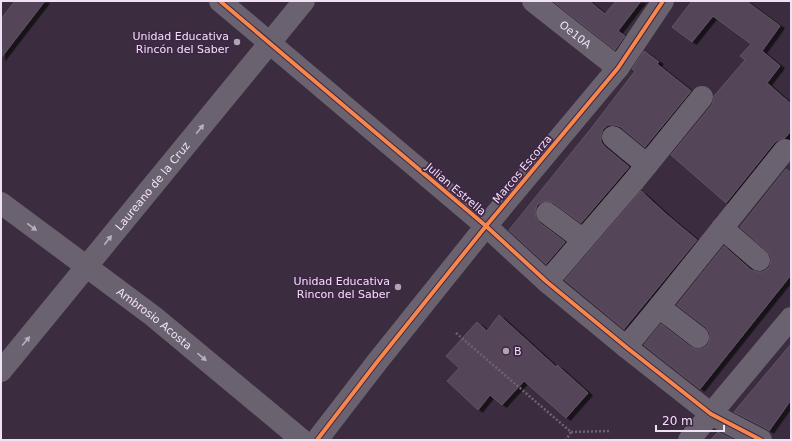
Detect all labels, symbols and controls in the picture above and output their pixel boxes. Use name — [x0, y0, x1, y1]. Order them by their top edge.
street label: Oe10A — [557, 18, 594, 52]
place label: Unidad Educativa Rincón del Saber — [132, 30, 229, 56]
marker: Unidad Educativa Rincón del Saber — [232, 37, 242, 47]
one-way arrow — [195, 123, 204, 134]
street label: Marcos Escorza — [490, 133, 555, 206]
street label: Laureano de la Cruz — [113, 139, 193, 233]
street label: Julian Estrella — [422, 160, 488, 218]
one-way arrow — [27, 223, 38, 231]
one-way arrow — [104, 235, 113, 245]
place label: Unidad Educativa Rincon del Saber — [293, 275, 390, 301]
marker: Unidad Educativa Rincon del Saber — [393, 282, 403, 292]
street label: Ambrosio Acosta — [114, 285, 194, 353]
one-way arrow — [21, 335, 30, 346]
place label: B — [514, 345, 522, 358]
marker: B — [501, 346, 511, 356]
one-way arrow — [196, 353, 207, 362]
scale bar — [656, 407, 724, 433]
text: 20 m — [662, 414, 693, 428]

